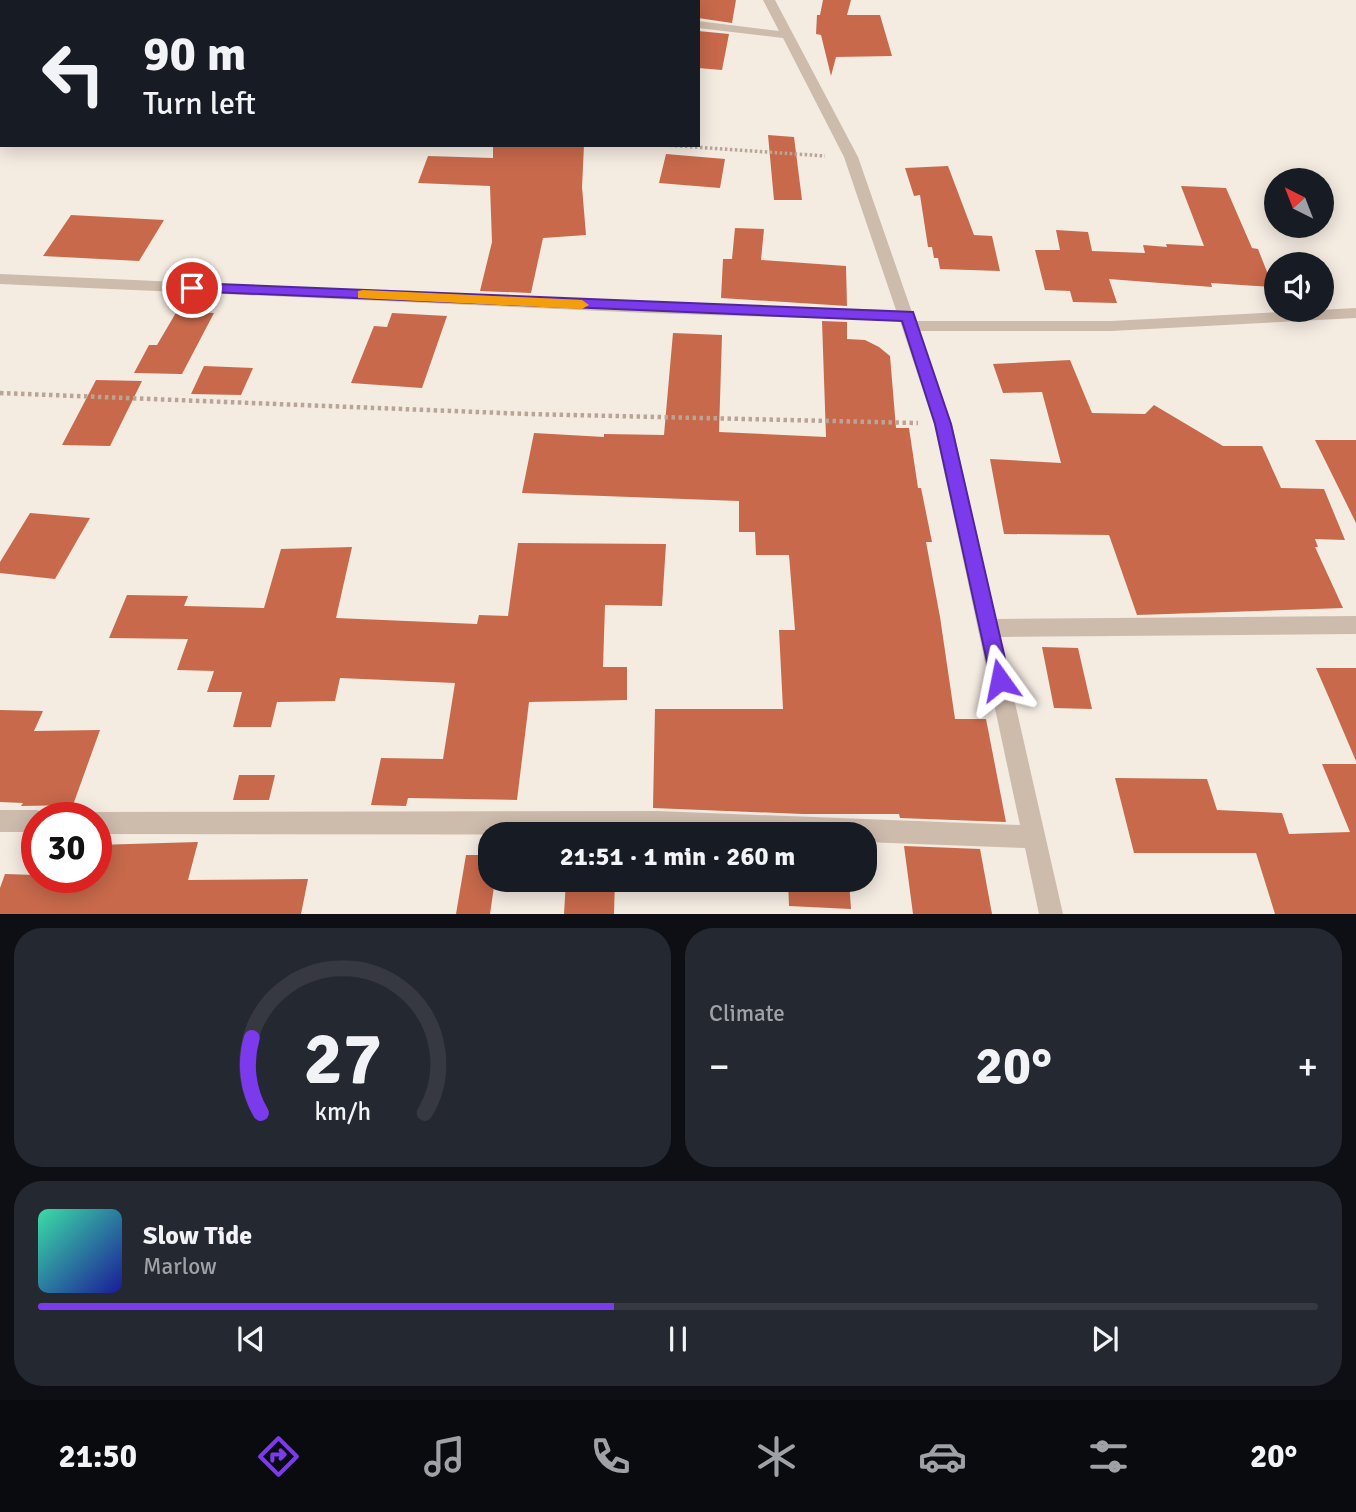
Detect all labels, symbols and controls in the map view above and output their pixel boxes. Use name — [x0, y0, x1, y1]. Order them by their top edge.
text: 90 m — [143, 24, 246, 84]
icon: left — [28, 28, 119, 119]
text: Turn left — [143, 84, 256, 123]
north arrow — [1264, 168, 1334, 238]
map controls — [1264, 168, 1334, 322]
button: sound — [1264, 252, 1334, 322]
pin — [162, 258, 222, 318]
icon: arrive — [173, 269, 211, 307]
position arrow — [963, 643, 1037, 717]
speed limit sign: 30 — [21, 802, 112, 893]
text: 21:51 · 1 min · 260 m — [560, 841, 795, 873]
text: Climate — [709, 999, 785, 1028]
text: 27 — [303, 1016, 382, 1105]
text: 20° — [975, 1034, 1052, 1098]
text: − — [709, 1043, 730, 1090]
text: + — [1297, 1043, 1318, 1090]
text: km/h — [314, 1096, 371, 1127]
text: Slow Tide — [143, 1220, 252, 1252]
text: Marlow — [143, 1252, 217, 1281]
icon: previous — [232, 1320, 270, 1358]
icon: pause — [659, 1320, 697, 1358]
icon: next — [1086, 1320, 1124, 1358]
icon: directions — [254, 1432, 303, 1481]
icon: music — [420, 1432, 469, 1481]
icon: phone — [586, 1432, 635, 1481]
icon: climate — [752, 1432, 801, 1481]
icon: car — [918, 1432, 967, 1481]
icon: filters — [1084, 1432, 1133, 1481]
text: 21:50 — [59, 1437, 137, 1476]
text: 20° — [1250, 1437, 1297, 1476]

